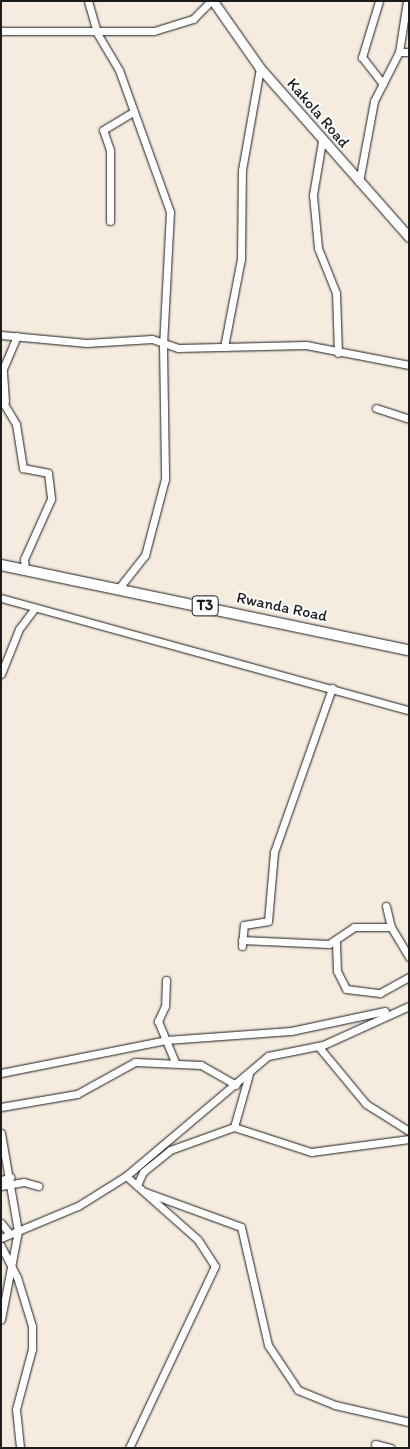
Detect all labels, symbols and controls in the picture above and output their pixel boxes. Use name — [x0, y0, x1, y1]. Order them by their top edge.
street label: Kakola Road — [283, 74, 353, 152]
street label: Rwanda Road — [235, 588, 329, 626]
road number: T3 — [191, 594, 219, 618]

